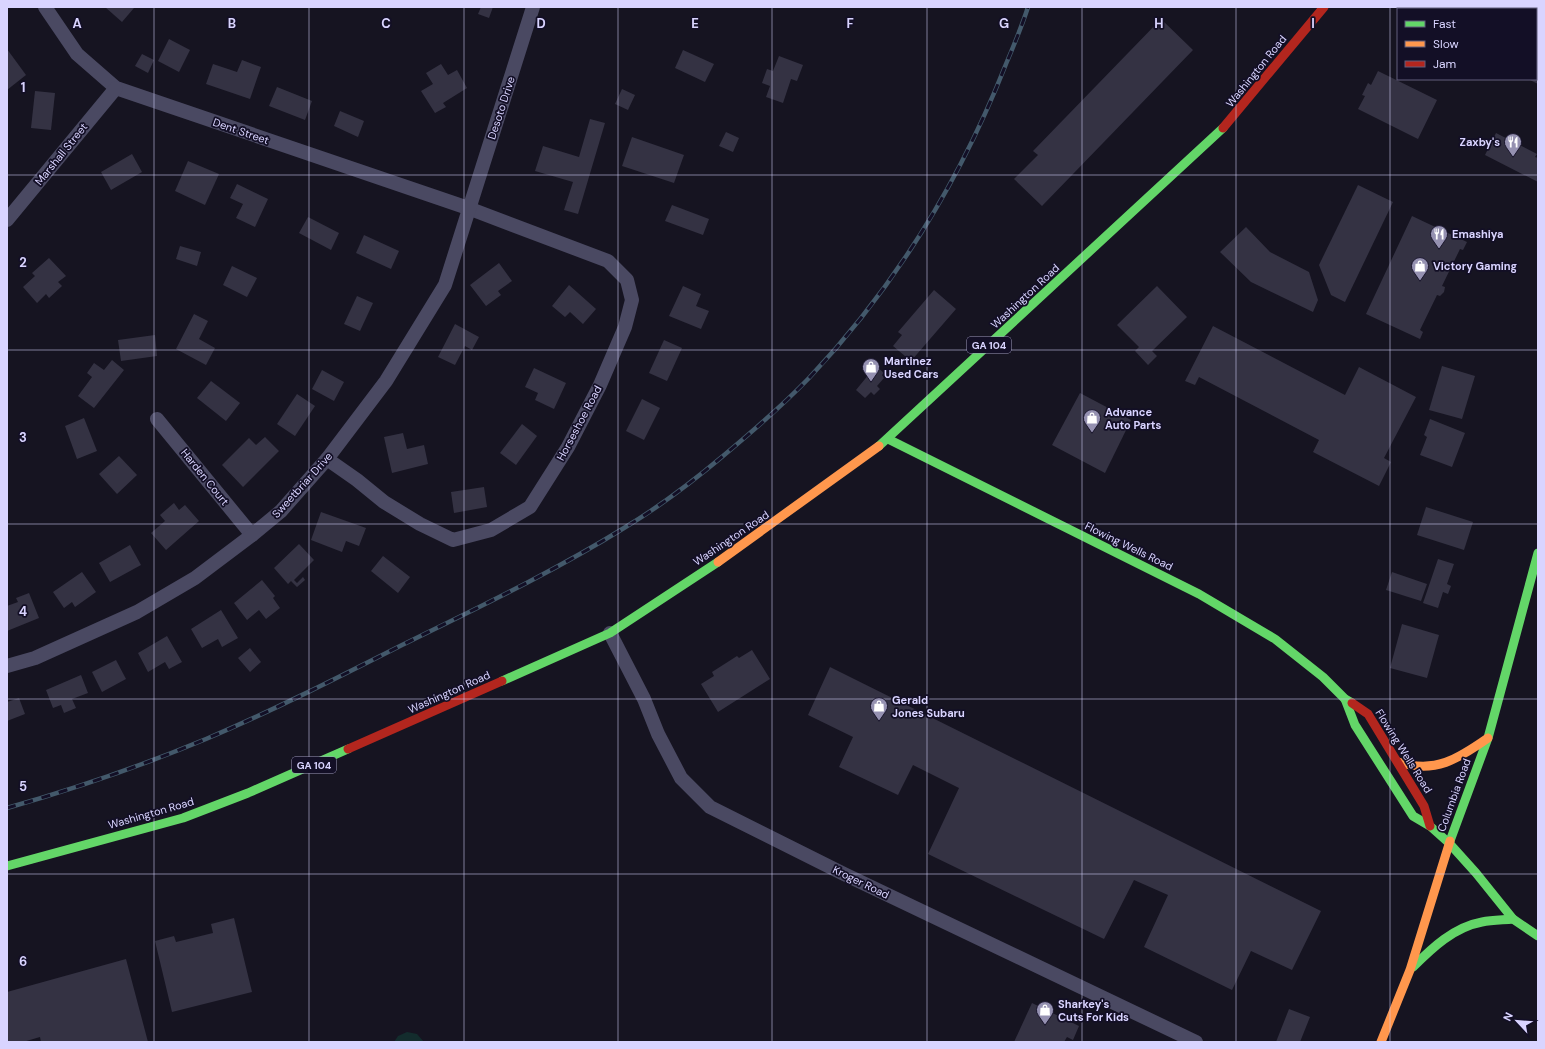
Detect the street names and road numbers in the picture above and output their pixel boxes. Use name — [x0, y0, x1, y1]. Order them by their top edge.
street label: Washington Road — [1223, 32, 1289, 110]
street label: Desoto Drive — [484, 75, 518, 141]
street label: Dent Street — [211, 115, 271, 147]
street label: Marshall Street — [32, 120, 90, 188]
street label: Washington Road — [988, 261, 1062, 331]
road number: GA 104 — [967, 337, 1011, 353]
street label: Horseshoe Road — [553, 383, 605, 463]
street label: Harden Court — [178, 446, 232, 508]
street label: Sweetbriar Drive — [269, 449, 335, 521]
street label: Washington Road — [690, 507, 772, 569]
street label: Flowing Wells Road — [1083, 519, 1175, 573]
street label: Washington Road — [406, 668, 492, 716]
street label: Flowing Wells Road — [1373, 706, 1436, 796]
street label: Columbia Road — [1434, 756, 1474, 834]
road number: GA 104 — [292, 757, 336, 773]
street label: Washington Road — [107, 794, 196, 832]
street label: Kroger Road — [830, 862, 892, 902]

